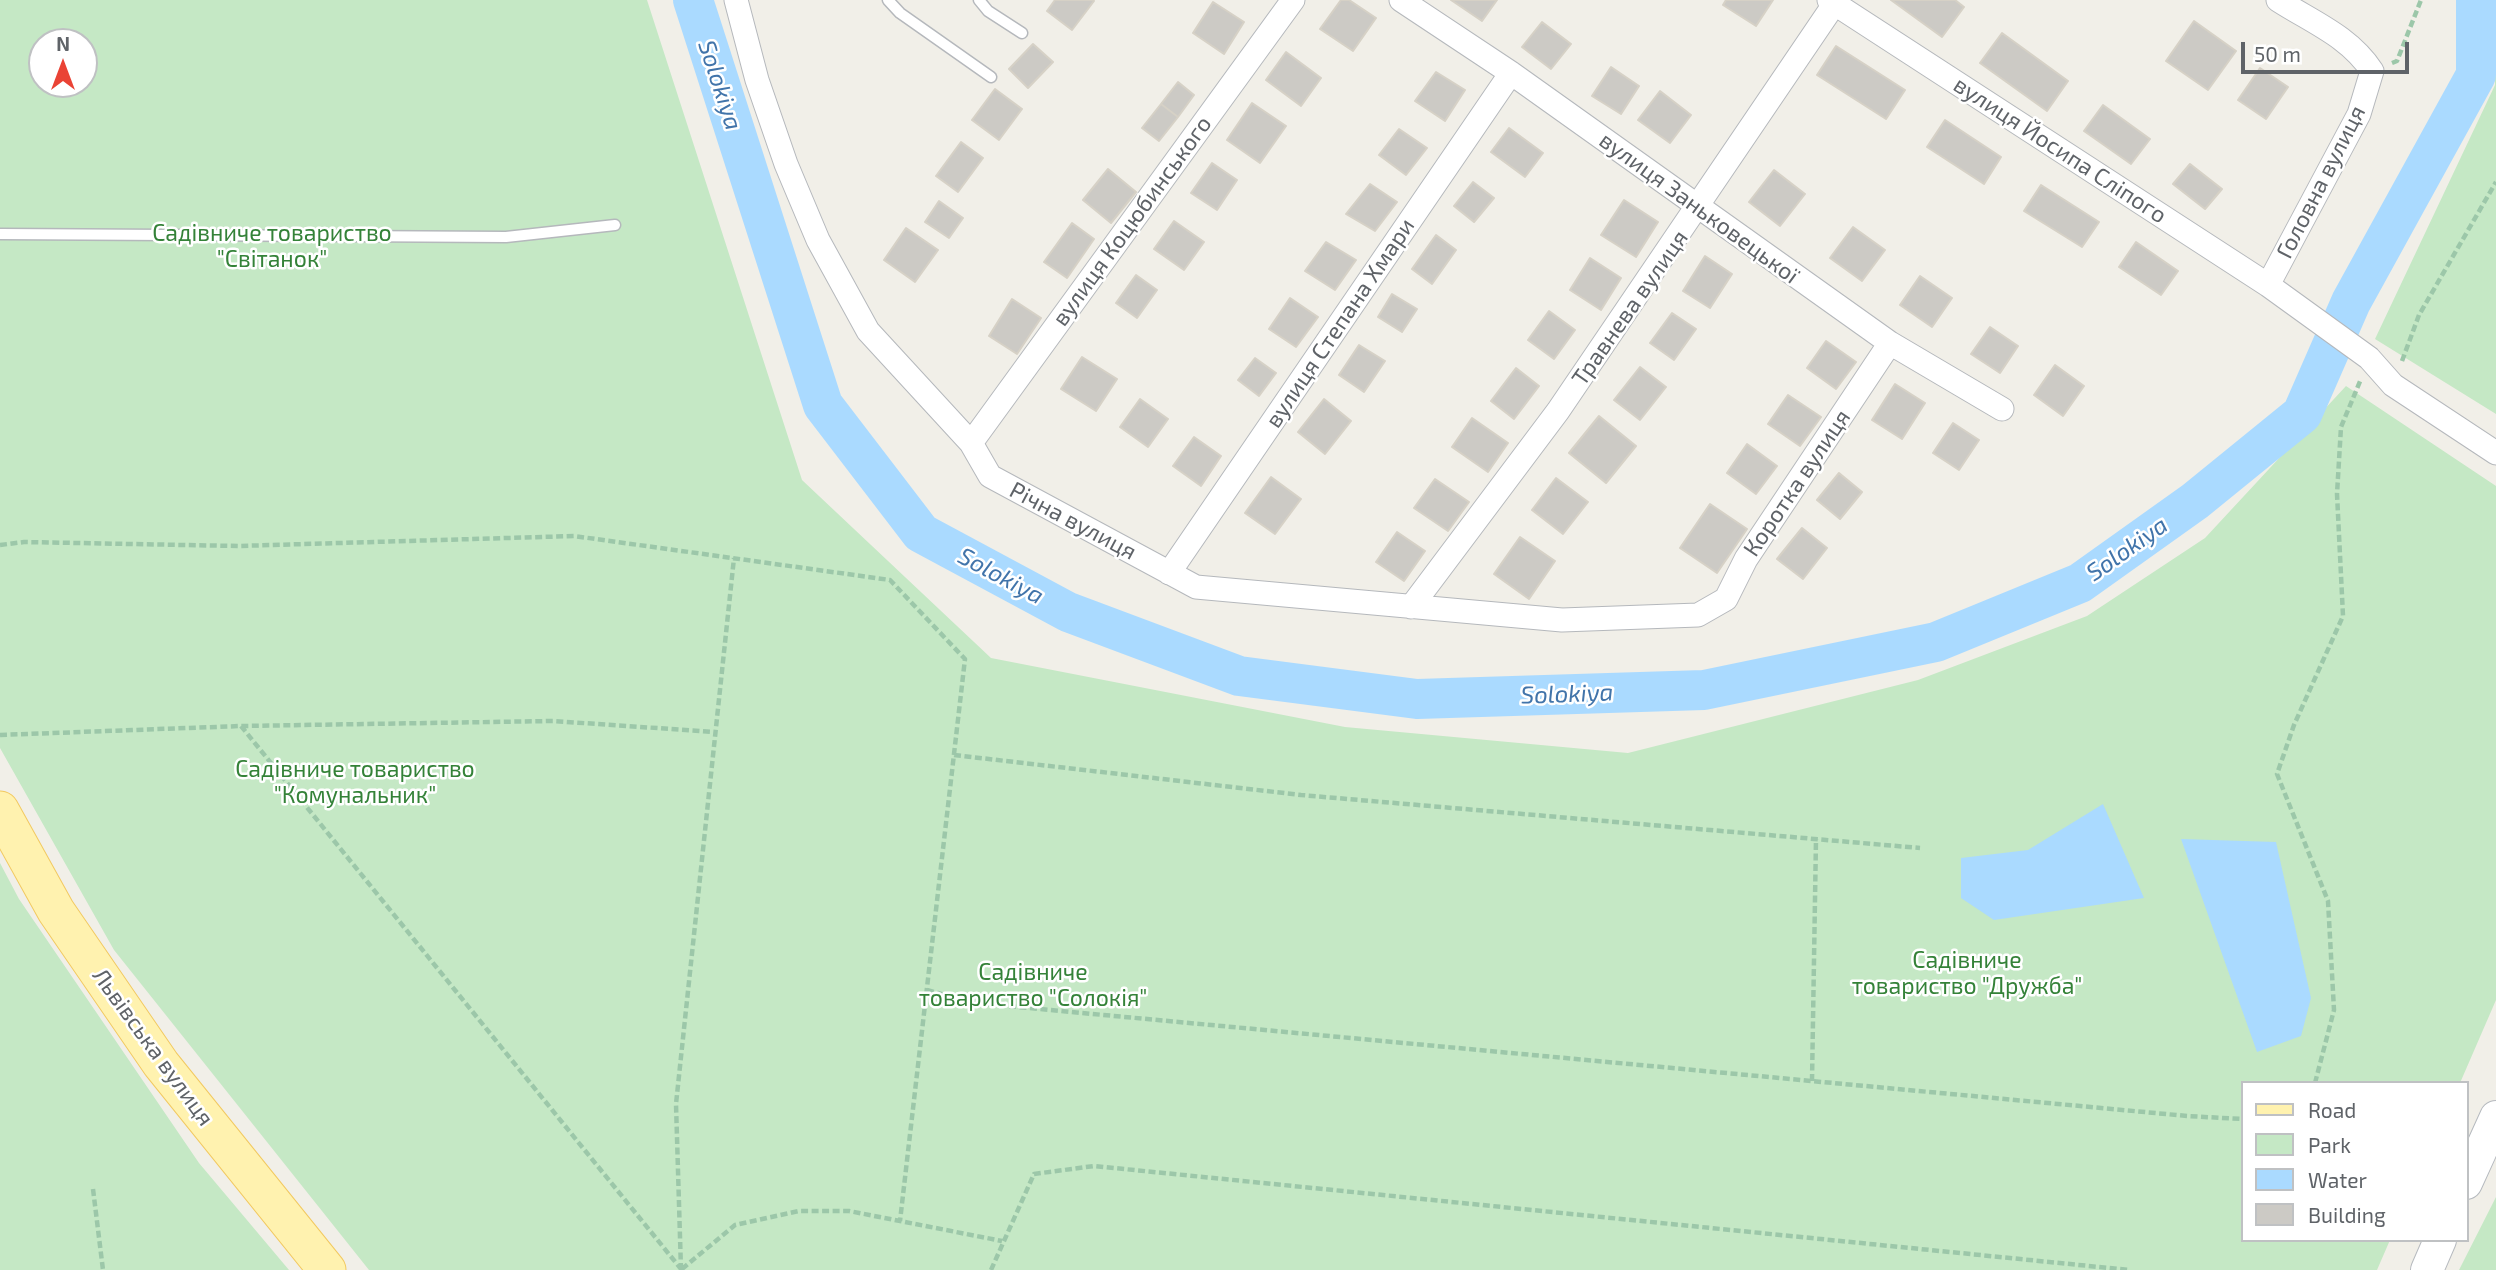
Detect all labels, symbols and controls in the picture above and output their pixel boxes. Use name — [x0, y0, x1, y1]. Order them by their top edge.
north arrow — [28, 28, 98, 98]
scale bar — [2244, 28, 2412, 72]
text: N — [56, 32, 70, 55]
water label: Solokiya — [692, 36, 748, 134]
text: 50 m — [2254, 41, 2301, 66]
street label: вулиця Йосипа Сліпого — [1948, 71, 2172, 229]
street label: Головна вулиця — [2271, 101, 2371, 263]
street label: вулиця Коцюбинського — [1047, 111, 1217, 331]
street label: вулиця Заньковецької — [1594, 126, 1804, 290]
street label: вулиця Степана Хмари — [1260, 213, 1420, 433]
park label: Садівниче товариство "Світанок" — [152, 219, 392, 273]
street label: Травнева вулиця — [1566, 225, 1694, 391]
street label: Коротка вулиця — [1738, 404, 1856, 562]
street label: Річна вулиця — [1005, 476, 1141, 566]
water label: Solokiya — [2081, 511, 2173, 587]
water label: Solokiya — [953, 542, 1049, 610]
water label: Solokiya — [1520, 678, 1614, 710]
park label: Садівниче товариство "Комунальник" — [235, 755, 475, 809]
park label: Садівниче товариство "Дружба" — [1852, 946, 2082, 1000]
park label: Садівниче товариство "Солокія" — [919, 958, 1147, 1012]
street label: Львівська вулиця — [87, 963, 219, 1131]
legend — [2240, 1081, 2468, 1242]
text: Road — [2308, 1097, 2356, 1122]
text: Park — [2308, 1132, 2351, 1157]
text: Water — [2308, 1167, 2367, 1192]
text: Building — [2308, 1202, 2386, 1227]

